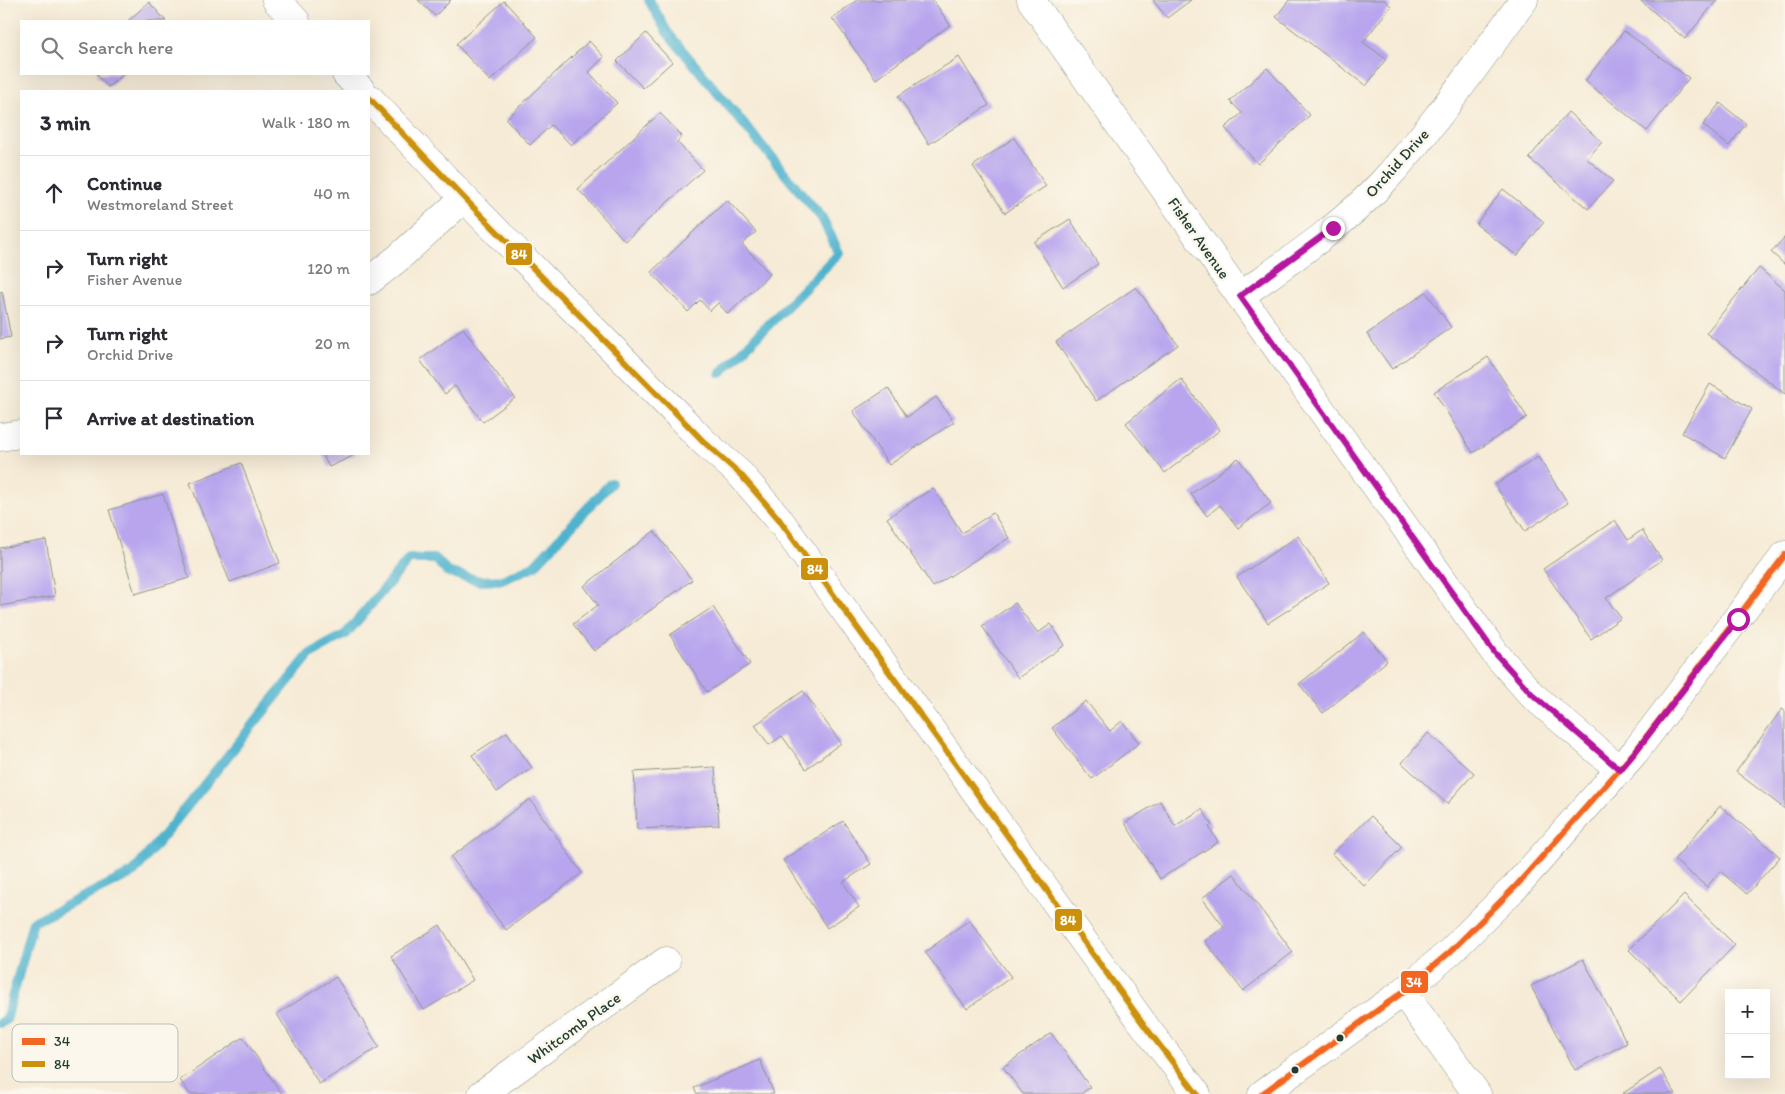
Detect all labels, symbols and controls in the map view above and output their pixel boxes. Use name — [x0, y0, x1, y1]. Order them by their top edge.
search box — [20, 20, 370, 75]
icon: search — [38, 34, 66, 62]
text: Search here — [78, 36, 173, 59]
text: 3 min — [40, 110, 90, 135]
text: Walk · 180 m — [262, 113, 350, 132]
street label: Orchid Drive — [1361, 124, 1433, 201]
text: Continue — [87, 172, 162, 195]
icon: ahead — [40, 179, 68, 207]
text: 40 m — [313, 184, 350, 203]
street label: Fisher Avenue — [1164, 194, 1234, 282]
text: Westmoreland Street — [87, 195, 233, 214]
route end — [1322, 217, 1345, 240]
line badge: 84 — [505, 242, 533, 266]
text: 84 — [511, 246, 528, 263]
text: Turn right — [87, 247, 168, 270]
icon: right — [40, 254, 68, 282]
text: 120 m — [307, 259, 350, 278]
text: Fisher Avenue — [87, 270, 182, 289]
text: Turn right — [87, 322, 168, 345]
icon: right — [40, 329, 68, 357]
text: 20 m — [315, 334, 350, 353]
text: Orchid Drive — [87, 345, 173, 364]
icon: arrive — [40, 404, 68, 432]
text: Arrive at destination — [87, 407, 254, 430]
line badge: 84 — [800, 557, 829, 581]
text: 84 — [807, 561, 824, 578]
route start — [1727, 608, 1750, 631]
line badge: 84 — [1054, 908, 1083, 932]
text: 84 — [1060, 912, 1077, 929]
line badge: 34 — [1400, 970, 1429, 994]
text: 34 — [1406, 974, 1423, 991]
street label: Whitcomb Place — [524, 988, 624, 1068]
map controls — [1725, 989, 1770, 1079]
button: + — [1725, 989, 1770, 1034]
legend — [12, 1024, 178, 1082]
text: 34 — [54, 1033, 71, 1050]
unlabelled marker — [1335, 1033, 1345, 1043]
button: − — [1725, 1034, 1770, 1079]
text: 84 — [54, 1056, 71, 1073]
unlabelled marker — [1290, 1065, 1300, 1075]

